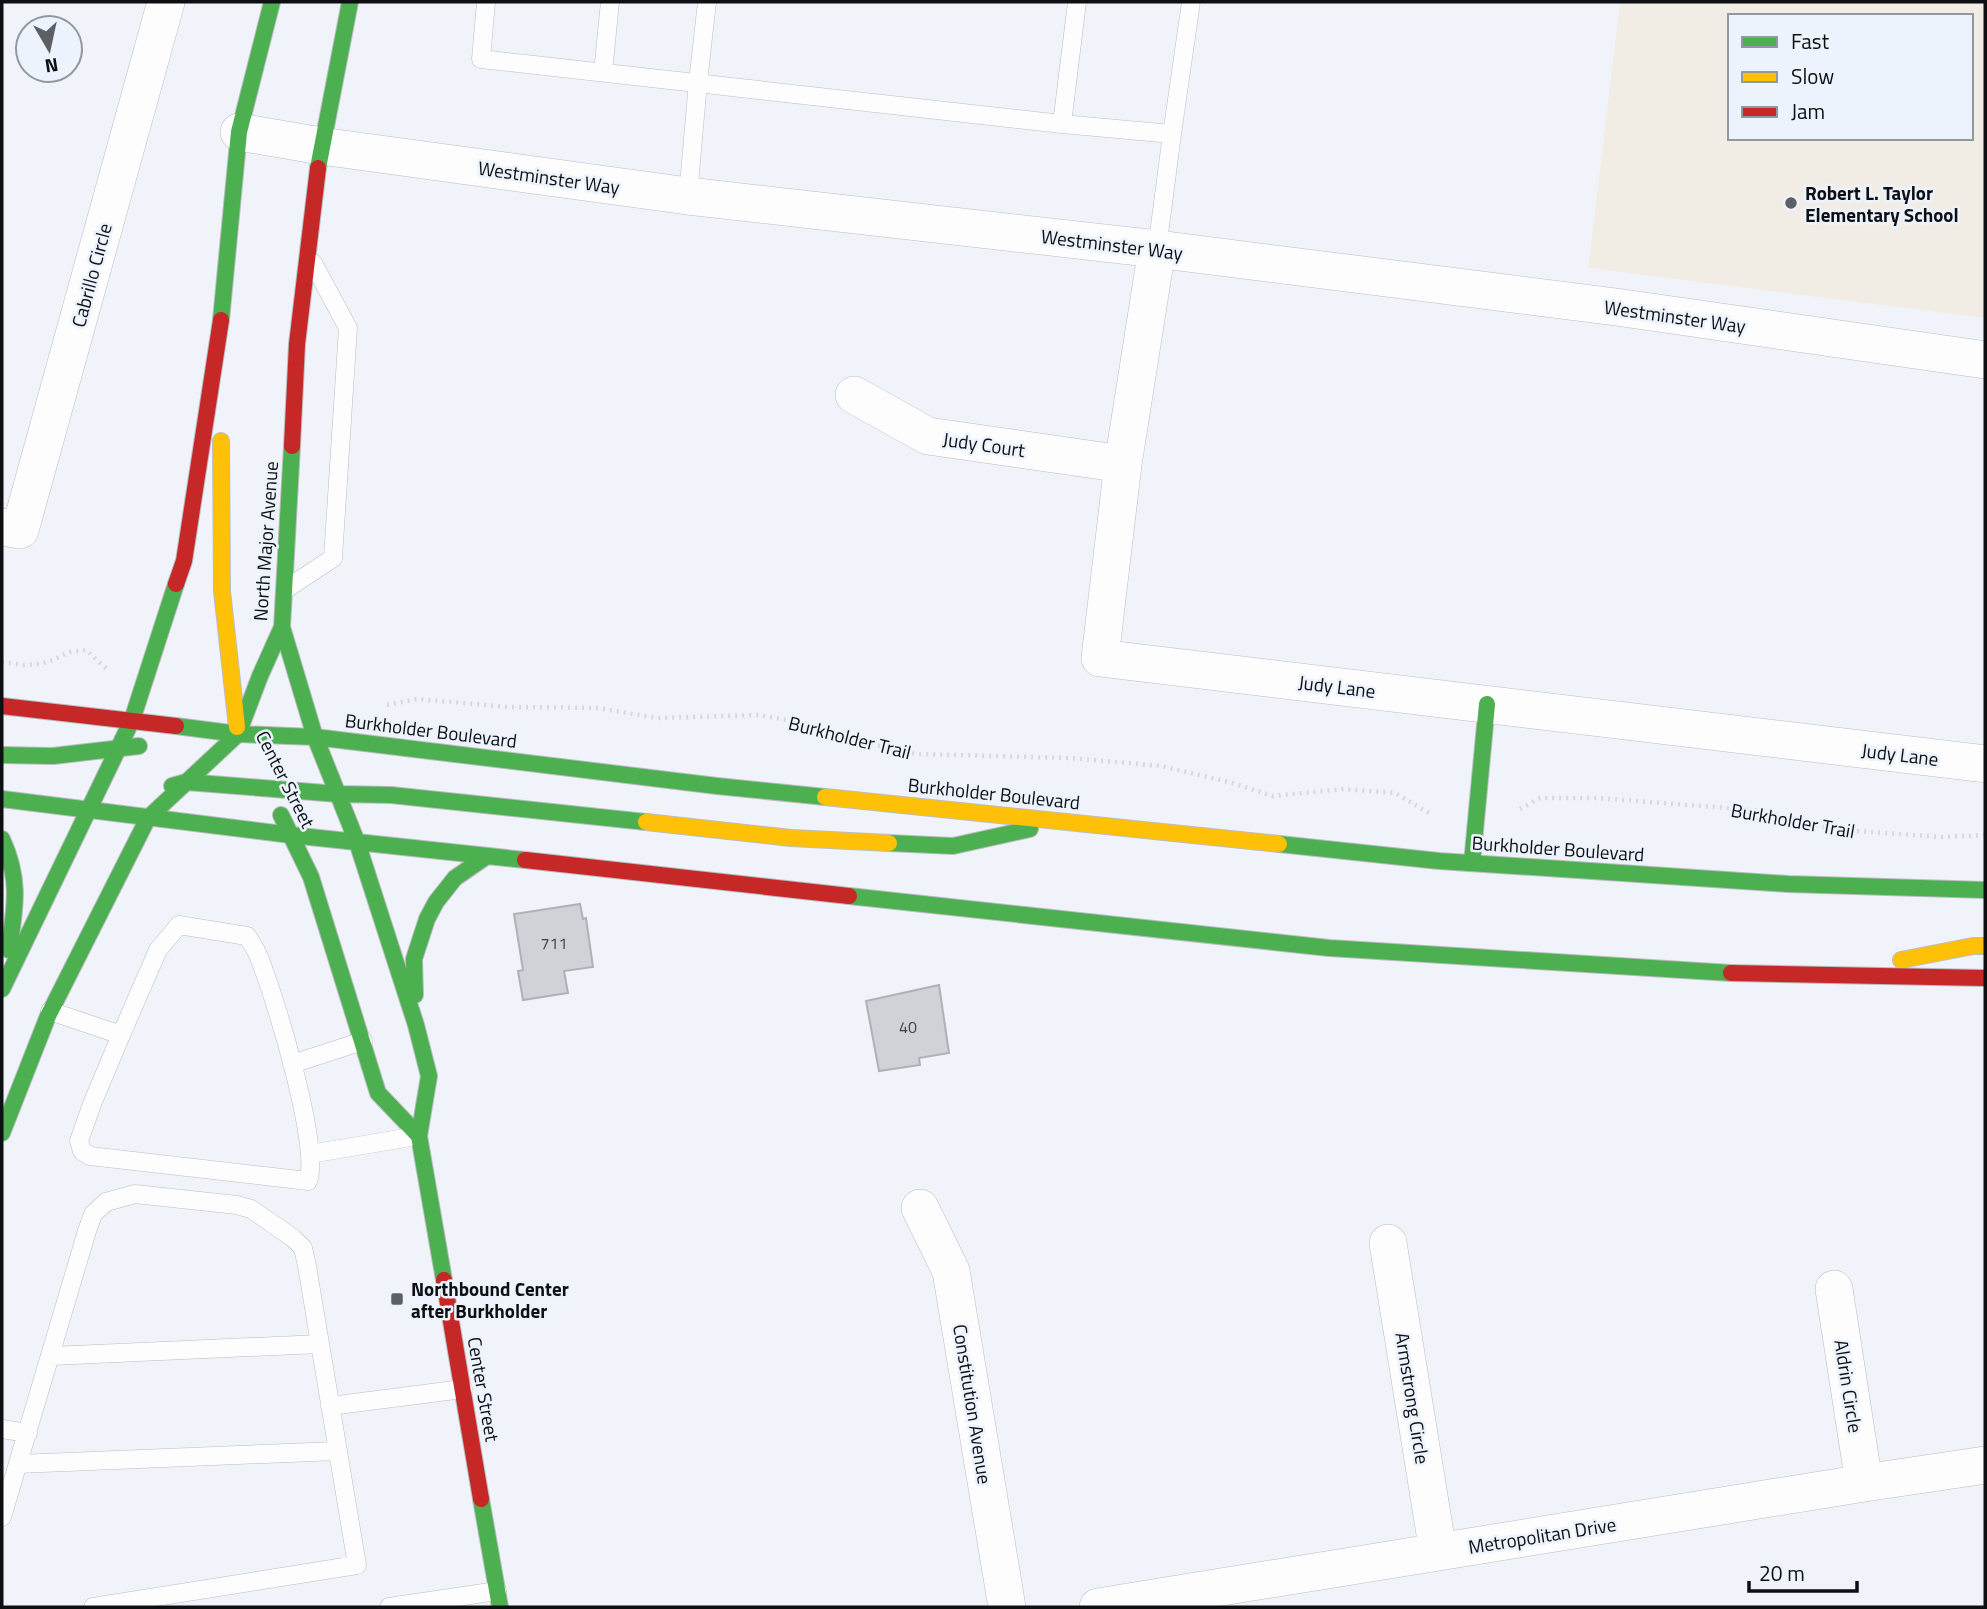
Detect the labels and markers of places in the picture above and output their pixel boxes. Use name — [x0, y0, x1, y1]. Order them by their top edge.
place label: Robert L. Taylor Elementary School — [1805, 178, 1959, 229]
marker: Robert L. Taylor Elementary School — [1783, 195, 1799, 211]
place label: Northbound Center after Burkholder — [411, 1274, 569, 1325]
marker: Northbound Center after Burkholder — [389, 1291, 405, 1307]

